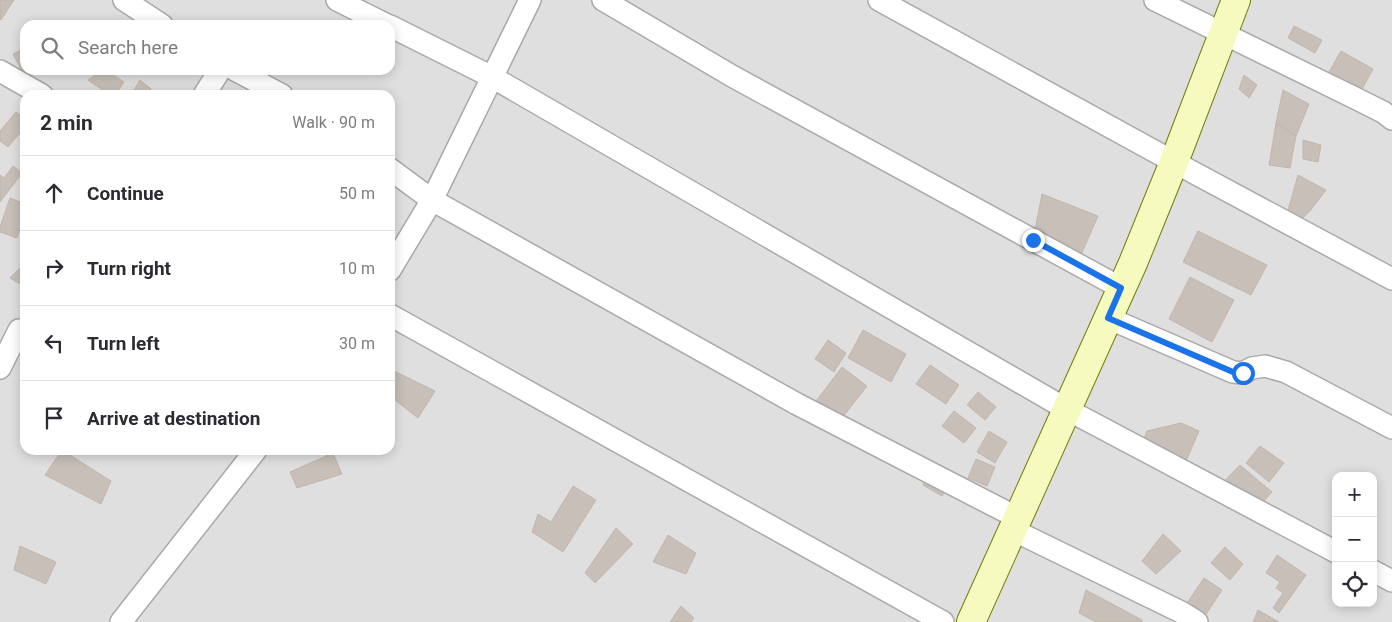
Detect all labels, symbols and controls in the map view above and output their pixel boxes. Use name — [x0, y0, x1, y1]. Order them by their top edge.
search box — [20, 20, 395, 75]
icon: search — [38, 34, 66, 62]
text: Search here — [78, 36, 178, 59]
text: 2 min — [40, 111, 93, 135]
text: Walk · 90 m — [292, 113, 375, 132]
icon: ahead — [40, 179, 68, 207]
text: Continue — [87, 182, 164, 205]
text: 50 m — [339, 184, 375, 203]
route end — [1022, 229, 1045, 252]
icon: right — [40, 254, 68, 282]
text: Turn right — [87, 257, 171, 280]
text: 10 m — [339, 259, 375, 278]
icon: left — [40, 329, 68, 357]
text: Turn left — [87, 332, 160, 355]
text: 30 m — [339, 334, 375, 353]
route start — [1232, 362, 1255, 385]
icon: arrive — [40, 404, 68, 432]
text: Arrive at destination — [87, 407, 260, 430]
map controls — [1332, 472, 1377, 607]
button: + — [1332, 472, 1377, 517]
button: − — [1332, 517, 1377, 562]
button: locate — [1332, 562, 1377, 607]

